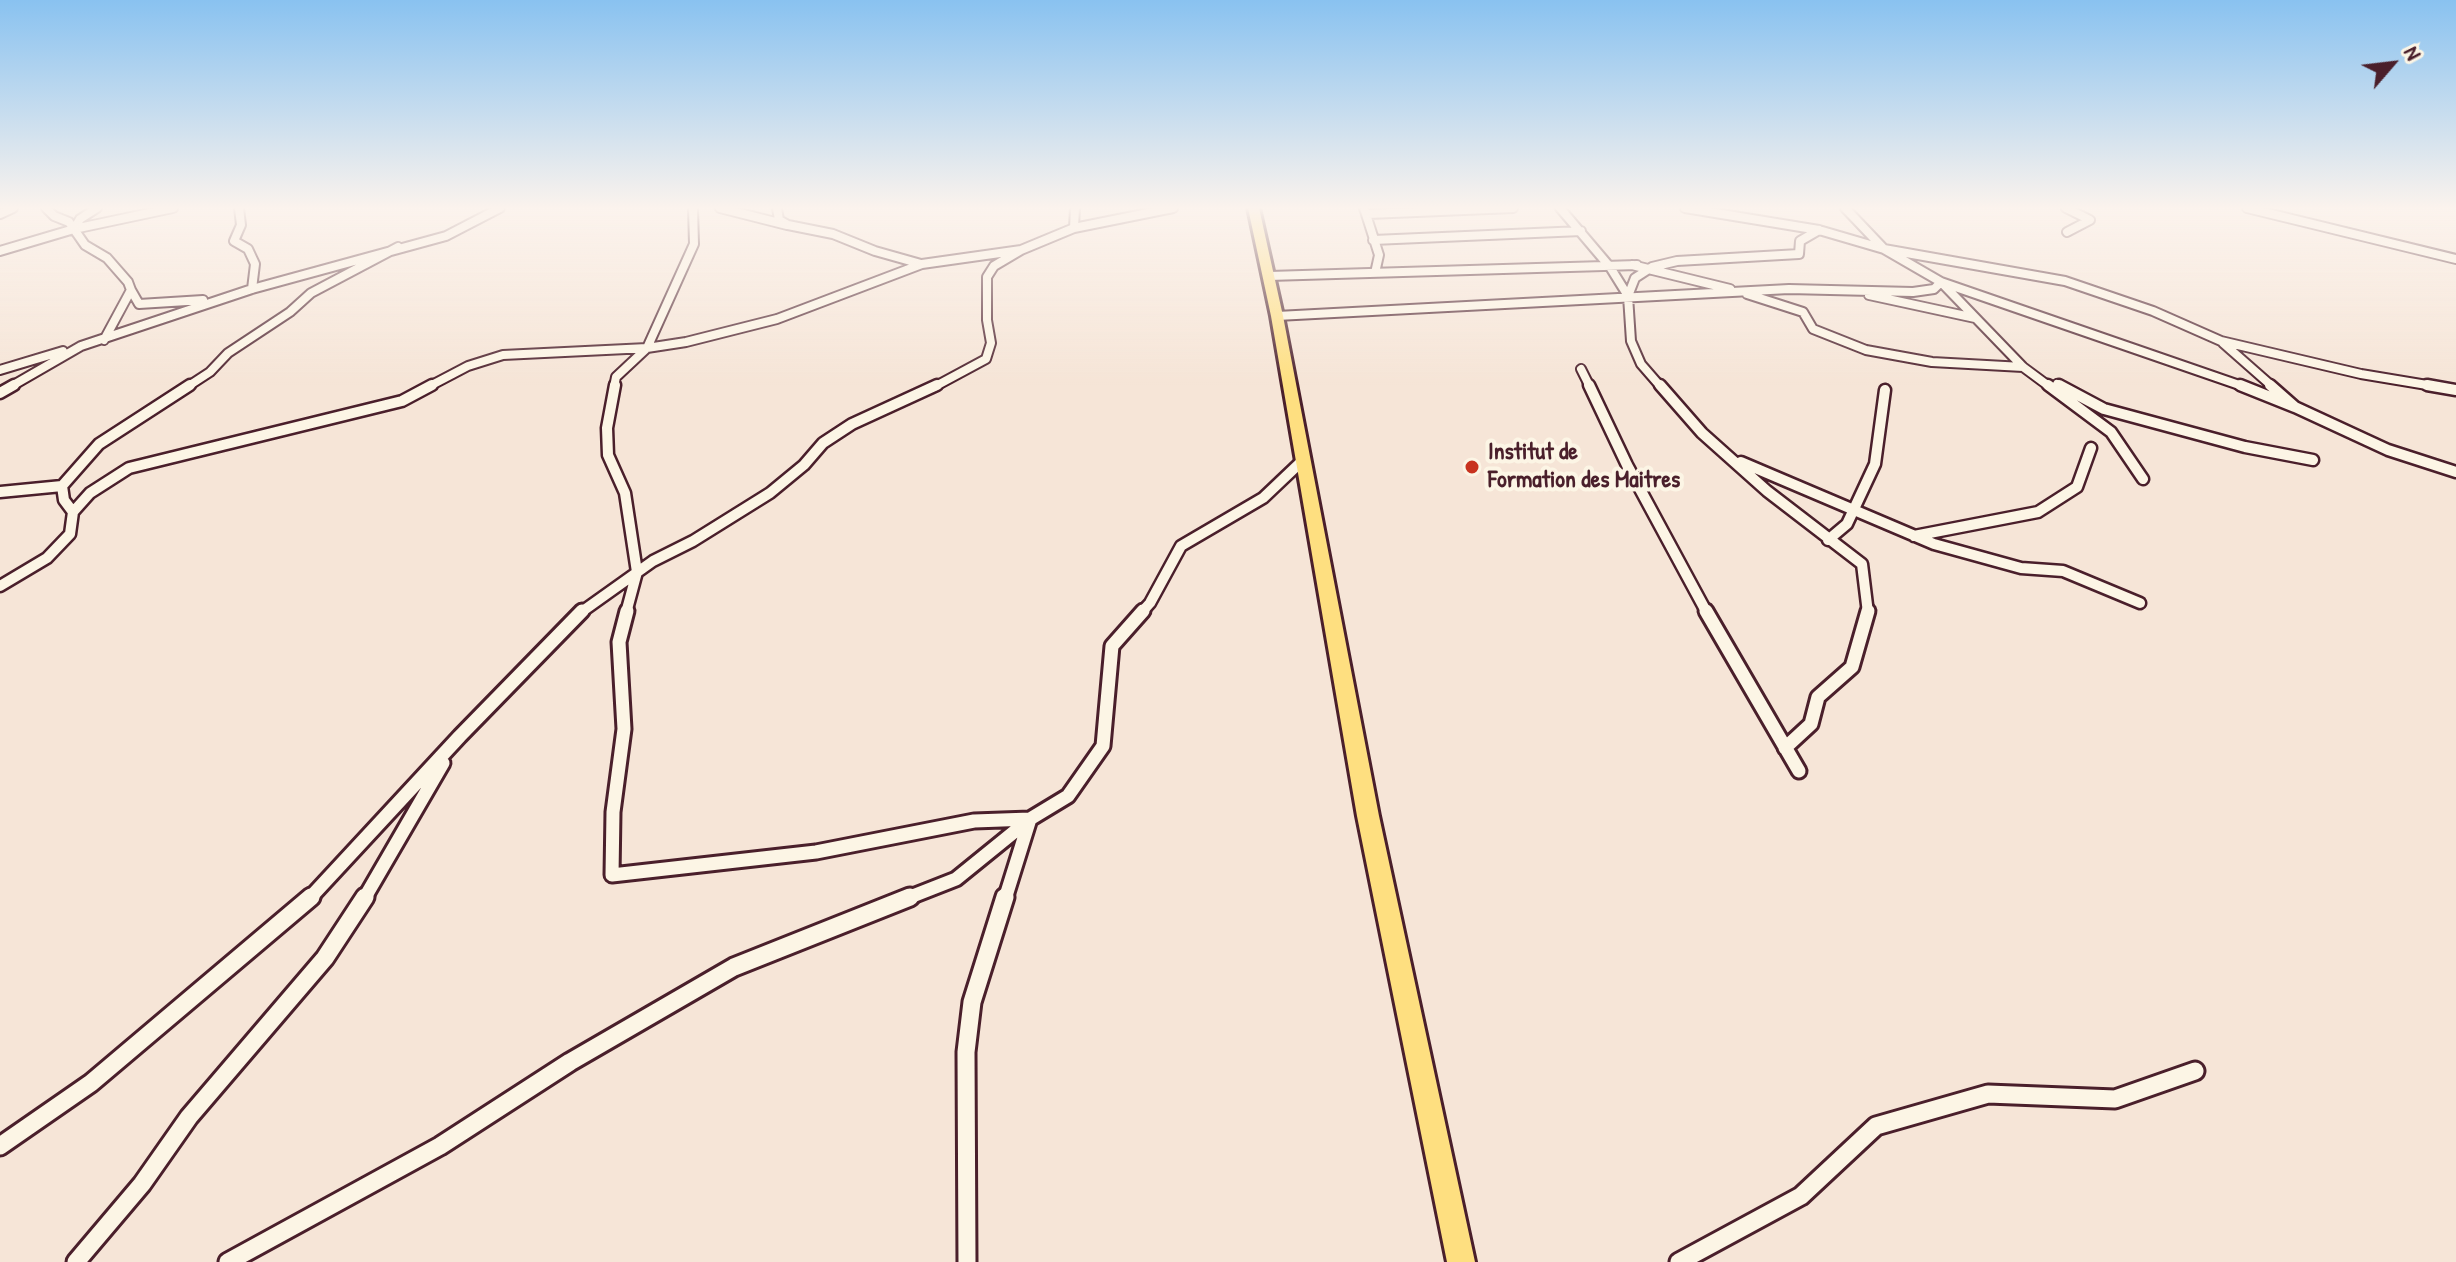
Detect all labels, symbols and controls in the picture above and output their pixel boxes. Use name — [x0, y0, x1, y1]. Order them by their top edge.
north arrow — [2352, 24, 2432, 104]
text: N — [2397, 41, 2429, 65]
place label: Institut de Formation des Maitres — [1488, 439, 1680, 495]
marker: Institut de Formation des Maitres — [1463, 458, 1481, 476]

